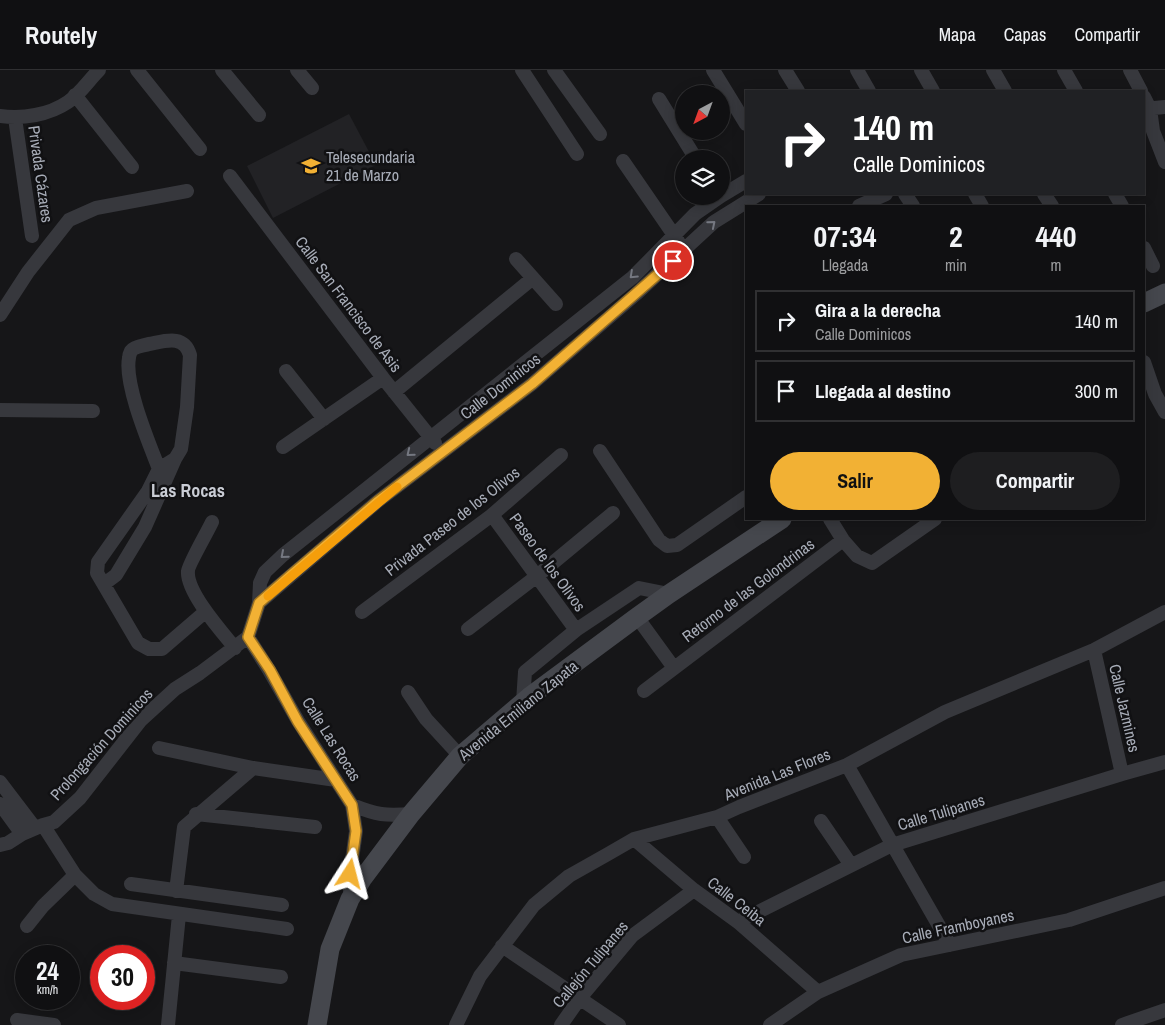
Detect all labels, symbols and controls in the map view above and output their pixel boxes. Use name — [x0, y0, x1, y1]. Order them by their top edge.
text: Routely — [25, 19, 97, 51]
text: Mapa — [939, 22, 976, 47]
text: Capas — [1004, 22, 1046, 47]
text: Compartir — [1074, 22, 1140, 47]
north arrow — [675, 85, 730, 140]
map controls — [675, 85, 730, 205]
text: 140 m — [853, 104, 934, 151]
icon: right — [770, 110, 835, 175]
street label: Privada Cázares — [23, 124, 59, 224]
place label: Telesecundaria 21 de Marzo — [326, 146, 416, 186]
text: Calle Dominicos — [853, 149, 985, 179]
button: layers — [675, 150, 730, 205]
school or university icon: Telesecundaria 21 de Marzo — [300, 155, 322, 177]
text: 07:34 — [814, 216, 876, 256]
text: 2 — [949, 216, 963, 256]
text: 440 — [1035, 216, 1076, 256]
one-way arrow — [707, 221, 716, 230]
street label: Calle San Francisco de Asis — [291, 232, 407, 376]
pin — [652, 240, 694, 282]
icon: arrive — [659, 247, 687, 275]
text: Llegada — [822, 254, 868, 276]
text: min — [945, 254, 967, 276]
text: m — [1050, 254, 1061, 276]
one-way arrow — [630, 270, 639, 279]
text: Gira a la derecha — [815, 297, 941, 323]
icon: right — [772, 307, 800, 335]
text: 140 m — [1075, 308, 1118, 334]
text: Calle Dominicos — [815, 323, 911, 345]
street label: Calle Dominicos — [455, 348, 545, 424]
icon: arrive — [772, 377, 800, 405]
text: Llegada al destino — [815, 378, 951, 404]
text: 300 m — [1075, 378, 1118, 404]
one-way arrow — [407, 448, 416, 457]
button: Salir — [770, 452, 940, 510]
button: Compartir — [950, 452, 1120, 510]
street label: Privada Paseo de los Olivos — [380, 461, 524, 581]
district label: Las Rocas — [151, 478, 225, 503]
street label: Paseo de los Olivos — [505, 508, 591, 616]
street label: Retorno de las Golondrinas — [677, 533, 819, 647]
one-way arrow — [280, 549, 289, 558]
street label: Avenida Emiliano Zapata — [453, 654, 583, 766]
street label: Calle Jazmines — [1104, 662, 1146, 754]
street label: Prolongación Dominicos — [45, 683, 157, 805]
street label: Calle Las Rocas — [297, 693, 367, 785]
street label: Avenida Las Flores — [720, 743, 833, 806]
street label: Calle Tulipanes — [895, 788, 987, 836]
position arrow — [323, 847, 375, 899]
street label: Calle Ceiba — [703, 871, 771, 931]
street label: Calle Framboyanes — [900, 903, 1016, 949]
street label: Callejón Tulipanes — [547, 916, 633, 1012]
speed limit sign: 30 — [90, 945, 155, 1010]
text: 24 — [36, 954, 59, 988]
text: km/h — [37, 982, 58, 998]

